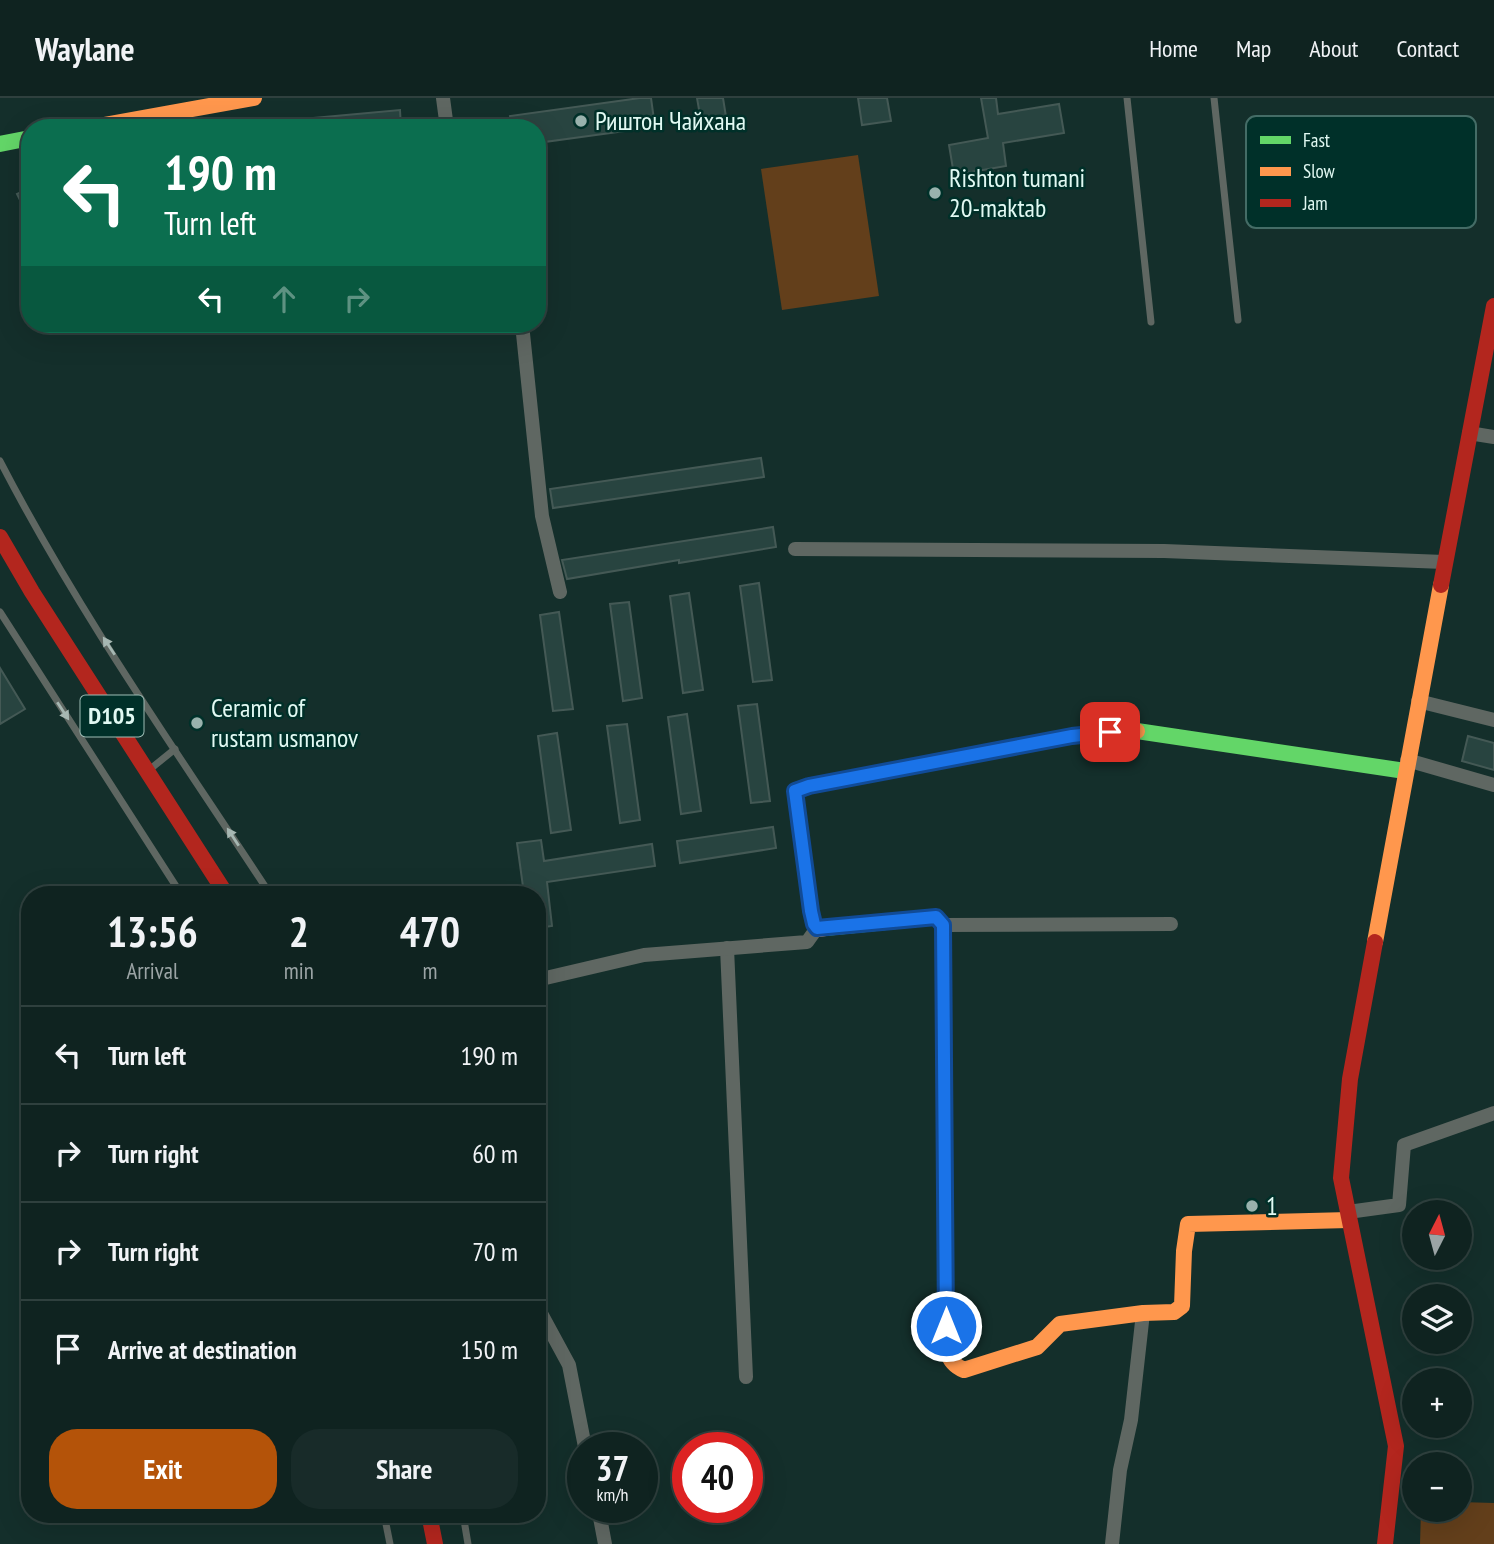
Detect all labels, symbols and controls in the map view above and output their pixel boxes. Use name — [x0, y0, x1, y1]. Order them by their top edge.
text: Waylane — [35, 27, 135, 70]
text: Home — [1149, 33, 1198, 64]
text: Map — [1236, 33, 1271, 64]
text: About — [1309, 33, 1358, 64]
text: Contact — [1396, 33, 1459, 64]
place label: Риштон Чайхана — [595, 104, 746, 137]
marker: Риштон Чайхана — [573, 113, 589, 129]
legend — [1246, 116, 1476, 228]
text: Fast — [1303, 128, 1331, 152]
text: 190 m — [164, 140, 277, 204]
icon: left — [49, 147, 140, 238]
text: Slow — [1303, 159, 1336, 183]
place label: Rishton tumani 20-maktab — [949, 161, 1085, 224]
marker: Rishton tumani 20-maktab — [927, 185, 943, 201]
text: Jam — [1302, 191, 1328, 215]
text: Turn left — [164, 202, 256, 244]
icon: left — [192, 280, 230, 318]
icon: ahead — [265, 280, 303, 318]
icon: right — [338, 280, 376, 318]
one-way arrow — [102, 637, 115, 656]
place label: Ceramic of rustam usmanov — [211, 691, 358, 754]
road number: D105 — [80, 696, 144, 736]
one-way arrow — [57, 701, 70, 720]
pin — [1080, 702, 1140, 762]
icon: arrive — [1091, 713, 1129, 751]
marker: Ceramic of rustam usmanov — [189, 715, 205, 731]
one-way arrow — [226, 827, 239, 847]
text: 13:56 — [107, 904, 198, 959]
text: 2 — [289, 904, 309, 959]
text: 470 — [400, 904, 460, 959]
text: Arrival — [126, 956, 178, 985]
text: min — [284, 956, 314, 985]
text: m — [422, 956, 437, 985]
icon: left — [49, 1036, 87, 1074]
text: Turn left — [108, 1039, 186, 1072]
text: 190 m — [460, 1039, 518, 1072]
icon: right — [49, 1134, 87, 1172]
text: Turn right — [108, 1137, 199, 1170]
text: 60 m — [472, 1137, 518, 1170]
place label: 1 — [1266, 1189, 1278, 1222]
marker: 1 — [1244, 1198, 1260, 1214]
north arrow — [1402, 1200, 1472, 1270]
map controls — [1402, 1200, 1472, 1522]
icon: right — [49, 1232, 87, 1270]
text: Turn right — [108, 1235, 199, 1268]
text: 70 m — [472, 1235, 518, 1268]
button: layers — [1402, 1284, 1472, 1354]
position arrow — [909, 1289, 983, 1363]
icon: arrive — [49, 1330, 87, 1368]
text: Arrive at destination — [108, 1333, 297, 1366]
text: 150 m — [460, 1333, 518, 1366]
button: + — [1402, 1368, 1472, 1438]
button: Exit — [49, 1429, 277, 1509]
button: Share — [291, 1429, 518, 1509]
speed limit sign: 40 — [672, 1432, 763, 1523]
text: 37 — [596, 1445, 629, 1491]
button: − — [1402, 1452, 1472, 1522]
text: km/h — [597, 1483, 628, 1506]

